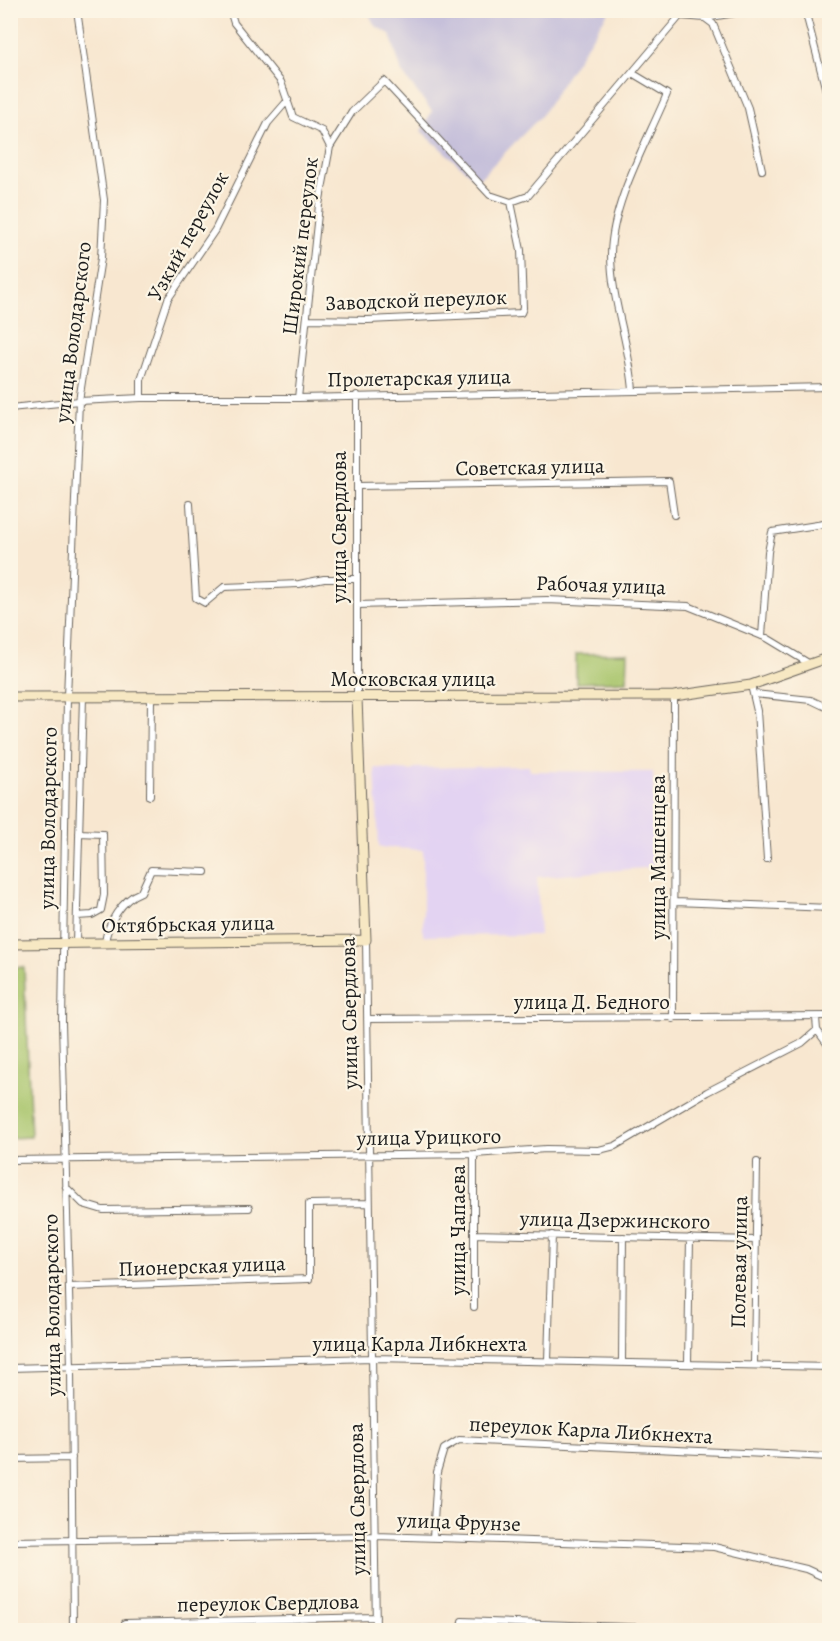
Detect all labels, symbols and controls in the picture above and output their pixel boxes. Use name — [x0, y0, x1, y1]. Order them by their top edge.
street label: Широкий переулок — [275, 155, 325, 337]
street label: Узкий переулок — [141, 166, 235, 306]
street label: улица Володарского — [48, 240, 98, 425]
street label: Заводской переулок — [325, 283, 508, 317]
street label: Пролетарская улица — [327, 362, 511, 394]
street label: улица Свердлова — [325, 451, 353, 604]
street label: Советская улица — [455, 452, 605, 482]
street label: Рабочая улица — [535, 569, 667, 601]
street label: Московская улица — [330, 665, 496, 693]
street label: улица Володарского — [32, 727, 64, 910]
street label: улица Машенцева — [644, 774, 672, 940]
street label: Октябрьская улица — [101, 908, 275, 940]
street label: улица Свердлова — [334, 936, 364, 1090]
street label: улица Д. Бедного — [513, 988, 670, 1016]
street label: улица Урицкого — [355, 1122, 502, 1152]
street label: улица Чапаева — [444, 1164, 472, 1296]
street label: Полевая улица — [724, 1195, 754, 1329]
street label: улица Дзержинского — [519, 1204, 710, 1236]
street label: улица Володарского — [36, 1214, 68, 1397]
street label: Пионерская улица — [118, 1249, 287, 1283]
street label: улица Карла Либкнехта — [312, 1330, 527, 1358]
street label: переулок Карла Либкнехта — [468, 1410, 714, 1450]
street label: улица Свердлова — [342, 1422, 372, 1576]
street label: улица Фрунзе — [396, 1506, 521, 1538]
street label: переулок Свердлова — [177, 1587, 360, 1619]

